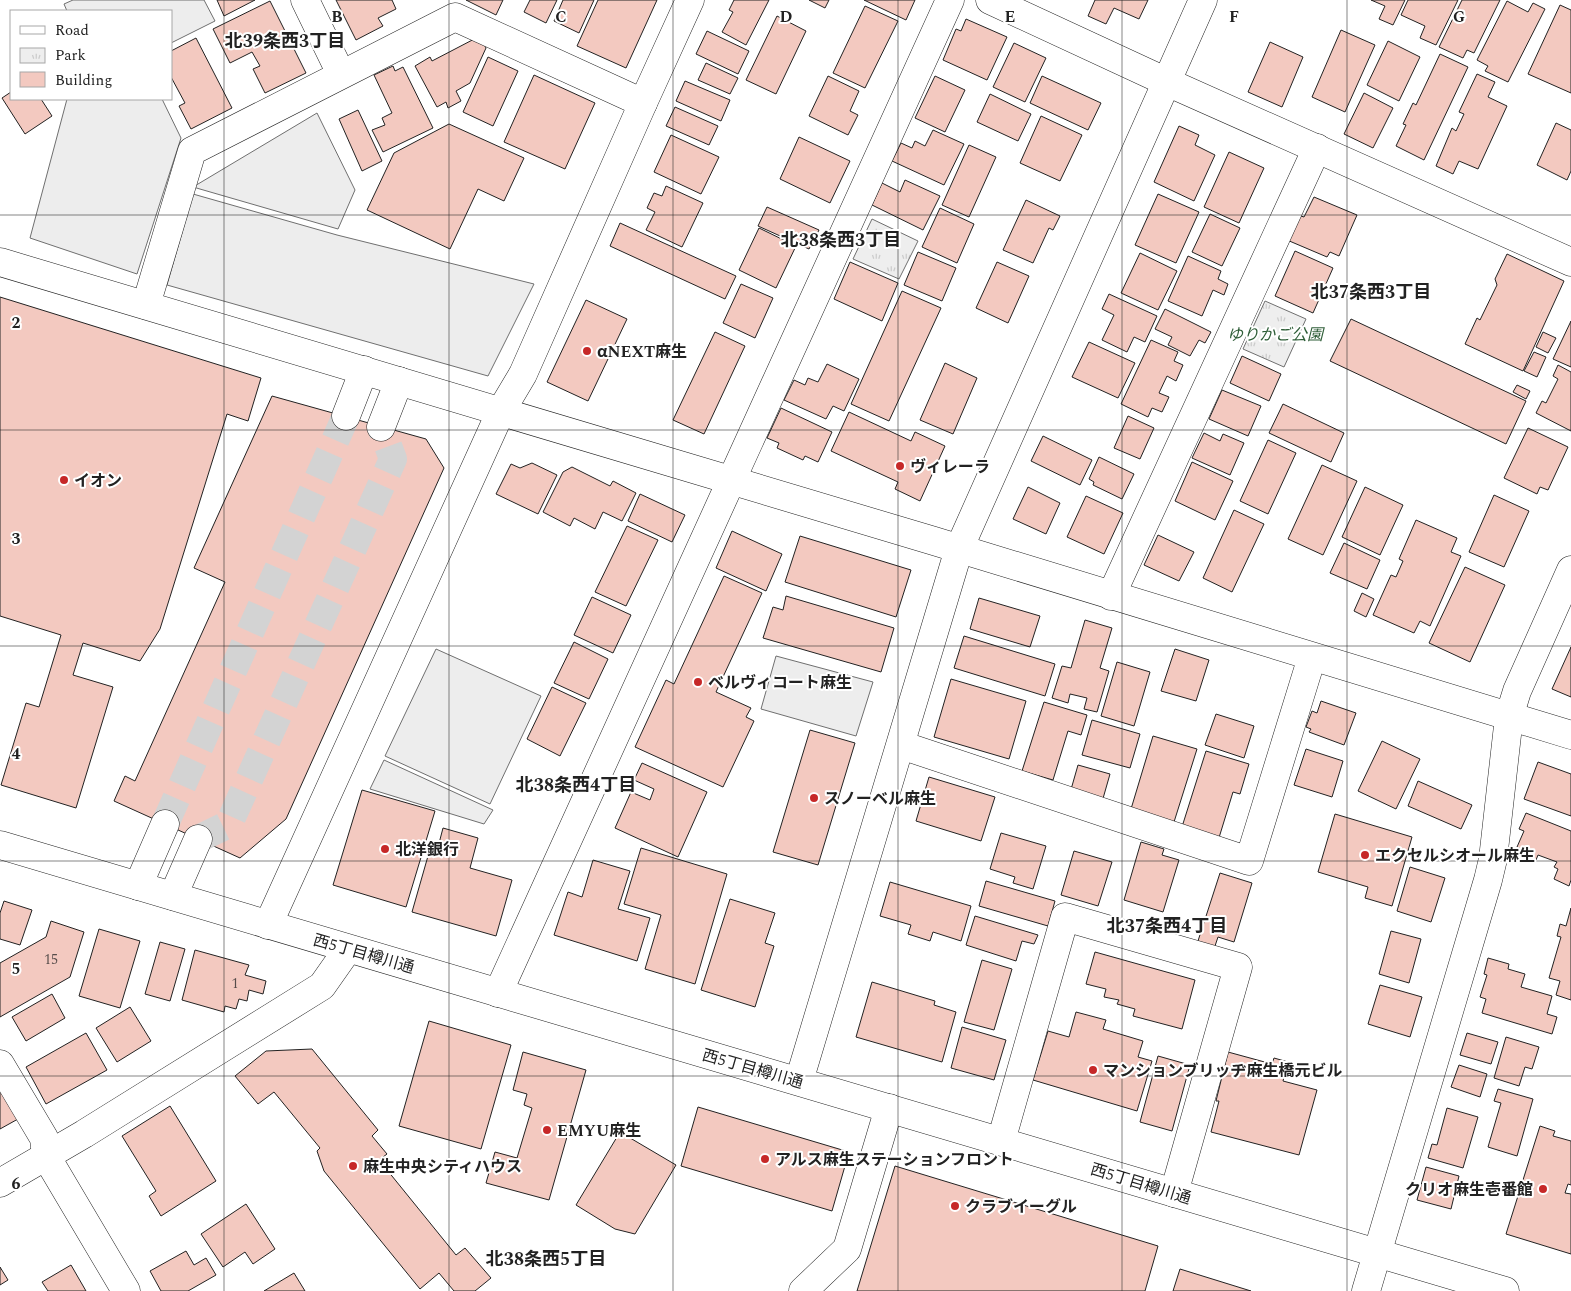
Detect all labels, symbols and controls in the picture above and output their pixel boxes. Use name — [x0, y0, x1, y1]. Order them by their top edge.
text: B — [331, 5, 343, 29]
text: C — [555, 5, 567, 29]
text: D — [780, 5, 793, 29]
text: E — [1005, 5, 1015, 29]
text: F — [1229, 5, 1239, 29]
text: G — [1453, 5, 1465, 29]
legend — [10, 10, 172, 100]
text: Road — [55, 19, 89, 42]
district label: 北39条西3丁目 — [225, 28, 345, 55]
text: Park — [55, 44, 86, 67]
text: Building — [55, 69, 112, 92]
district label: 北38条西3丁目 — [781, 227, 901, 254]
district label: 北37条西3丁目 — [1311, 279, 1431, 306]
text: 2 — [12, 311, 21, 335]
park label: ゆりかご公園 — [1227, 323, 1325, 347]
place label: αNEXT麻生 — [597, 340, 687, 364]
marker: αNEXT麻生 — [581, 345, 593, 357]
place label: ヴィレーラ — [910, 455, 990, 479]
marker: ヴィレーラ — [894, 460, 906, 472]
place label: イオン — [74, 469, 122, 493]
marker: イオン — [58, 474, 70, 486]
text: 3 — [12, 527, 21, 551]
place label: ベルヴィコート麻生 — [708, 671, 852, 695]
marker: ベルヴィコート麻生 — [692, 676, 704, 688]
text: 4 — [12, 742, 21, 766]
district label: 北38条西4丁目 — [516, 772, 636, 799]
place label: スノーベル麻生 — [824, 787, 936, 811]
marker: スノーベル麻生 — [808, 792, 820, 804]
place label: 北洋銀行 — [395, 838, 459, 862]
marker: 北洋銀行 — [379, 843, 391, 855]
place label: エクセルシオール麻生 — [1375, 844, 1535, 868]
marker: エクセルシオール麻生 — [1359, 849, 1371, 861]
district label: 北37条西4丁目 — [1107, 913, 1227, 940]
street label: 西5丁目樽川通 — [310, 928, 417, 980]
house number: 15 — [44, 949, 58, 970]
text: 5 — [12, 957, 20, 981]
house number: 1 — [232, 973, 239, 994]
street label: 西5丁目樽川通 — [699, 1043, 806, 1095]
place label: マンションブリッヂ麻生橋元ビル — [1103, 1059, 1343, 1083]
marker: マンションブリッヂ麻生橋元ビル — [1087, 1064, 1099, 1076]
place label: EMYU麻生 — [557, 1119, 641, 1143]
marker: EMYU麻生 — [541, 1124, 553, 1136]
place label: アルス麻生ステーションフロント — [775, 1148, 1014, 1172]
marker: アルス麻生ステーションフロント — [759, 1153, 771, 1165]
place label: 麻生中央シティハウス — [363, 1155, 522, 1179]
street label: 西5丁目樽川通 — [1087, 1157, 1194, 1211]
marker: 麻生中央シティハウス — [347, 1160, 359, 1172]
text: 6 — [12, 1172, 21, 1196]
place label: クリオ麻生壱番館 — [1405, 1178, 1533, 1202]
marker: クリオ麻生壱番館 — [1537, 1183, 1549, 1195]
place label: クラブイーグル — [965, 1195, 1077, 1219]
marker: クラブイーグル — [949, 1200, 961, 1212]
district label: 北38条西5丁目 — [486, 1246, 606, 1273]

